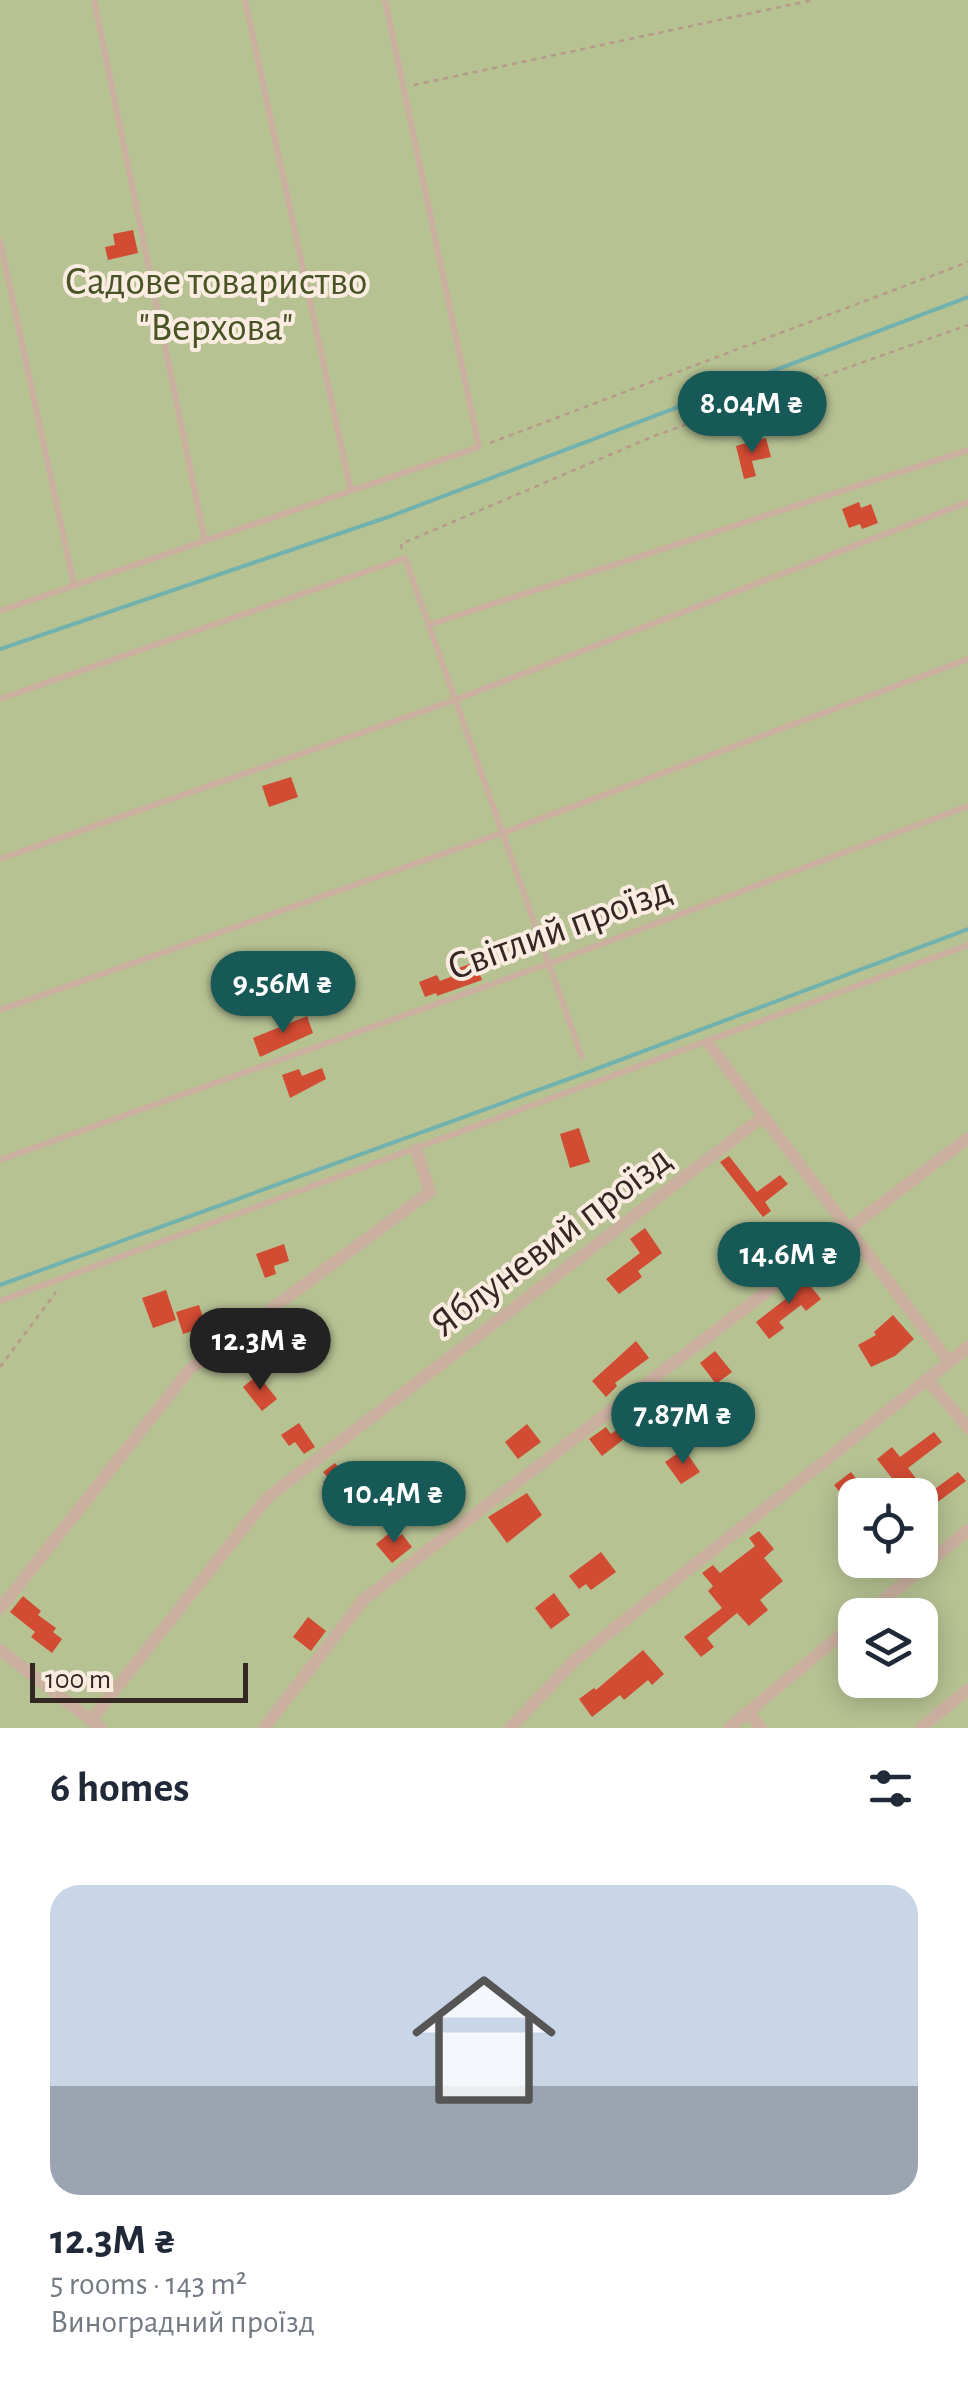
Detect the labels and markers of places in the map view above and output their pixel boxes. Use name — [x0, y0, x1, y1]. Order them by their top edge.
pin: 8.04M ₴ — [660, 371, 844, 456]
pin: 9.56M ₴ — [191, 951, 375, 1036]
pin: 14.6M ₴ — [697, 1222, 881, 1307]
pin: 12.3M ₴ — [168, 1308, 352, 1393]
pin: 7.87M ₴ — [591, 1382, 775, 1467]
pin: 10.4M ₴ — [302, 1461, 486, 1546]

